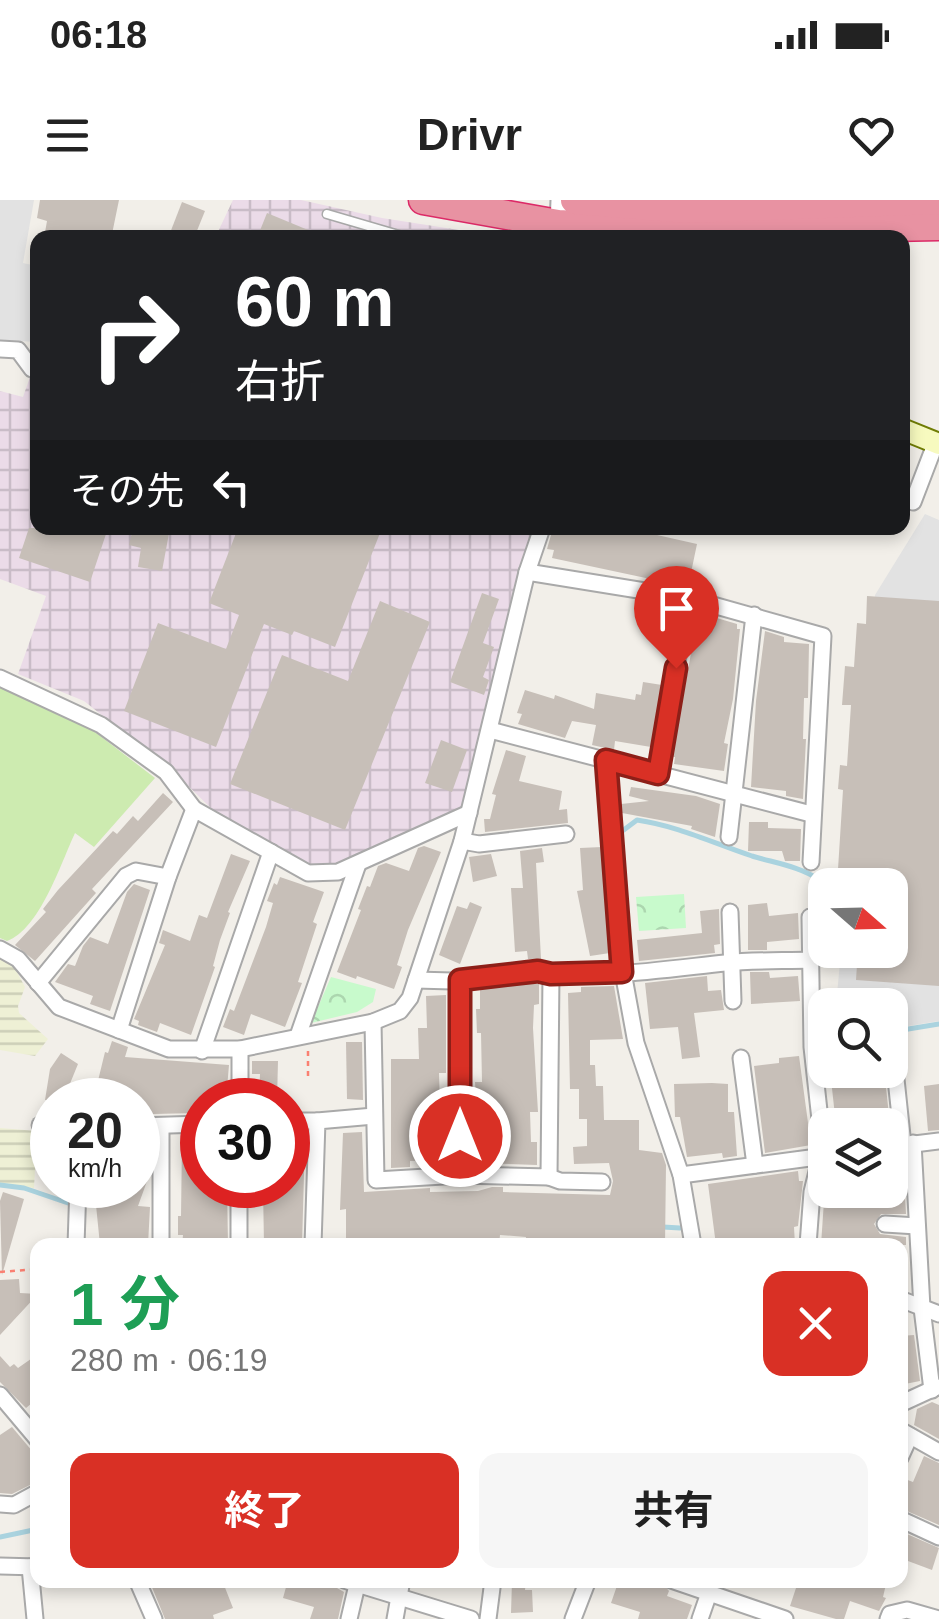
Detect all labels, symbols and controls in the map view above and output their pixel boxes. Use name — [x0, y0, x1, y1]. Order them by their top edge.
text: 06:18 — [50, 14, 147, 56]
icon: menu — [40, 108, 95, 163]
icon: heart — [844, 108, 899, 163]
text: Drivr — [417, 109, 522, 160]
text: 60 m — [235, 263, 395, 341]
icon: right — [70, 270, 200, 400]
text: 右折 — [235, 356, 325, 407]
icon: left — [204, 460, 259, 515]
text: その先 — [70, 470, 184, 512]
pin — [634, 566, 719, 669]
icon: arrive — [649, 581, 704, 636]
north arrow — [808, 868, 908, 968]
map controls — [808, 868, 908, 1208]
button: search — [808, 988, 908, 1088]
speed limit sign: 30 — [180, 1078, 310, 1208]
position arrow — [408, 1084, 512, 1188]
text: 20 — [67, 1103, 123, 1159]
button: layers — [808, 1108, 908, 1208]
text: km/h — [68, 1154, 122, 1182]
text: 1 分 — [70, 1271, 180, 1338]
button: close — [763, 1271, 868, 1376]
text: 280 m · 06:19 — [70, 1342, 267, 1378]
button: 終了 — [70, 1453, 459, 1568]
button: 共有 — [479, 1453, 868, 1568]

